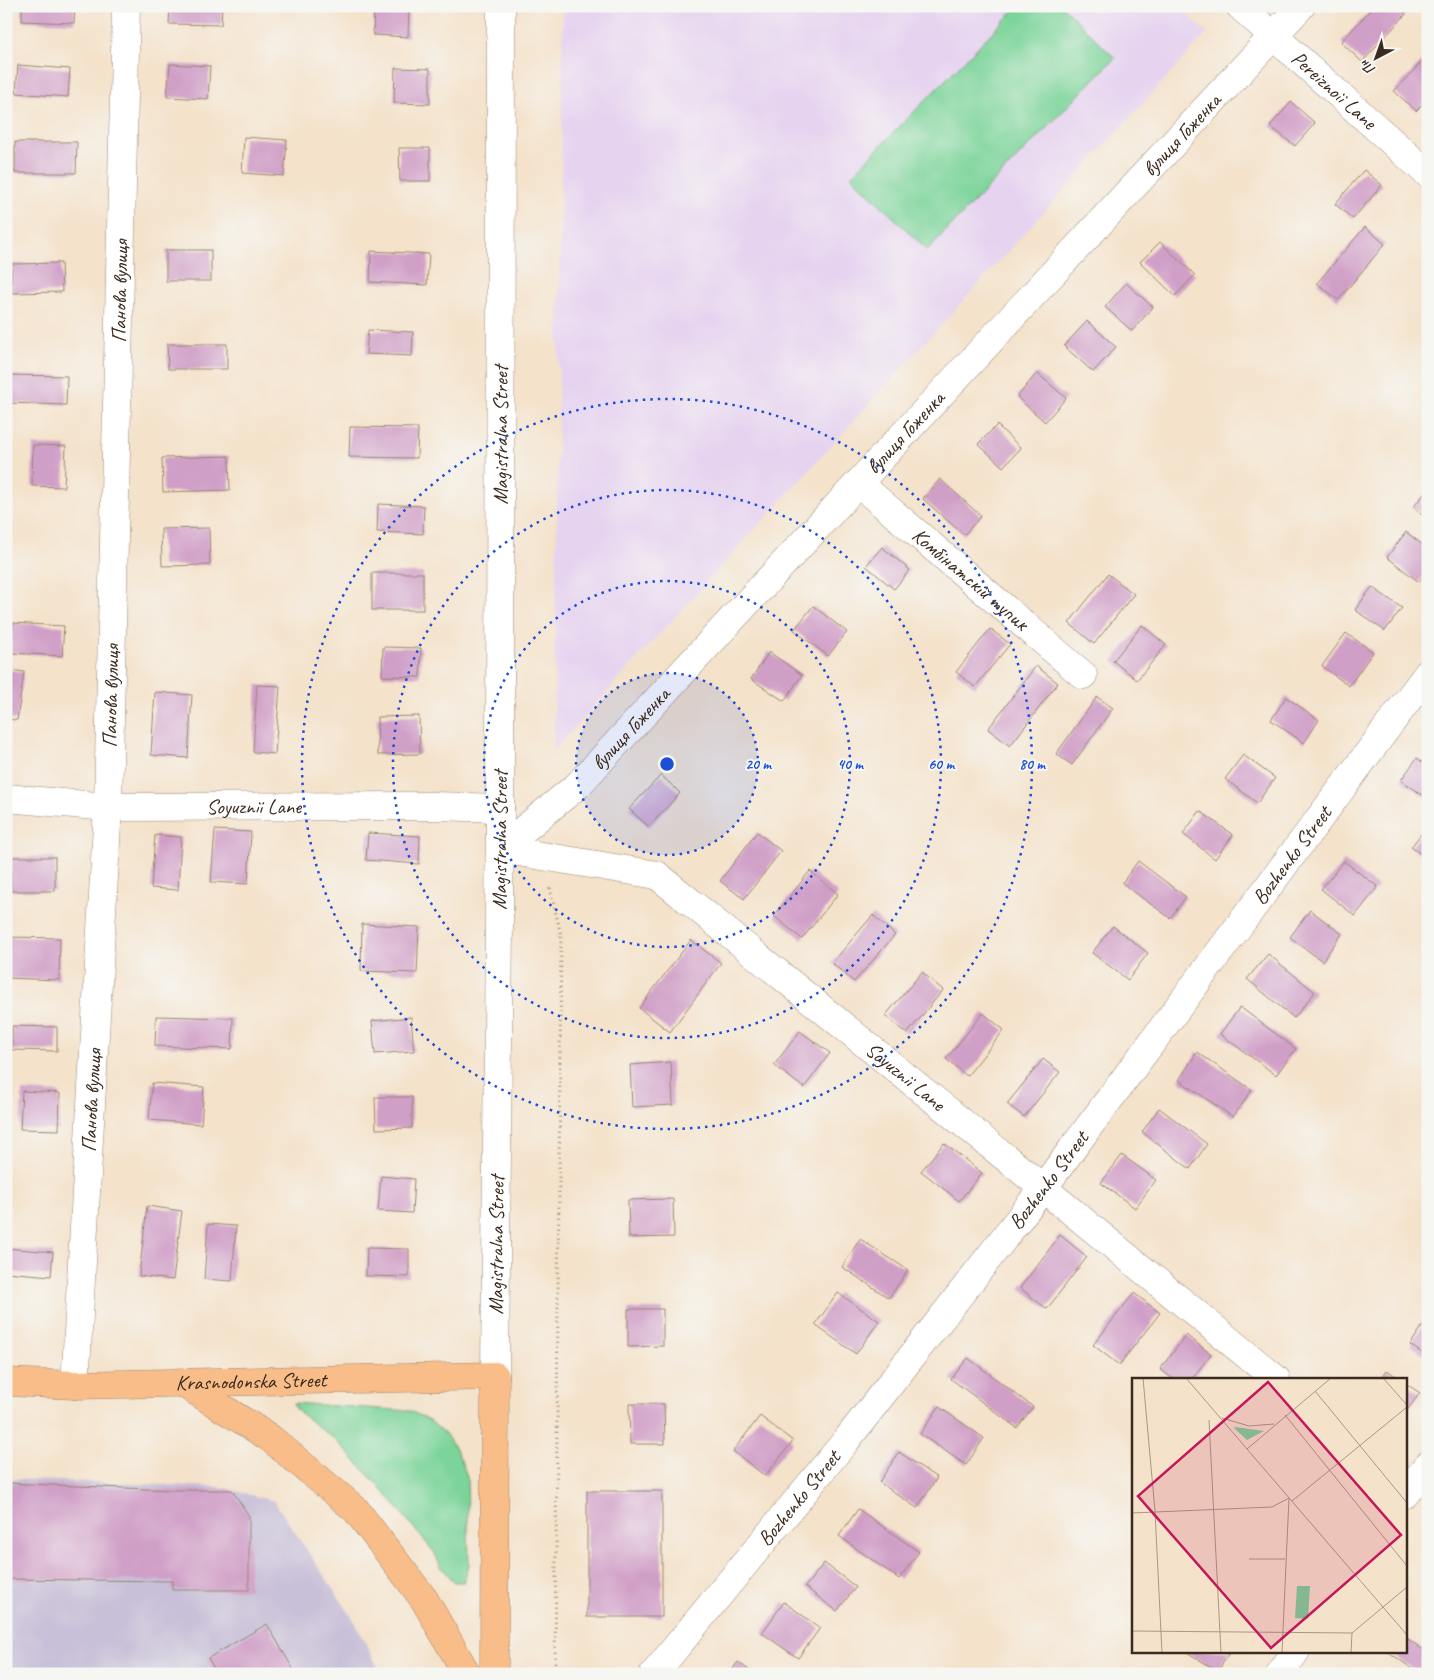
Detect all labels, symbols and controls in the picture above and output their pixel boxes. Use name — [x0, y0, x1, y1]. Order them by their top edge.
north arrow — [1352, 32, 1402, 82]
street label: Pereiznoii Lane — [1286, 45, 1383, 136]
text: Пн — [1356, 56, 1379, 79]
street label: вулиця Гоженка — [1137, 86, 1228, 182]
street label: Панова вулиця — [105, 237, 134, 343]
street label: Magistralna Street — [487, 362, 514, 505]
street label: вулиця Гоженка — [860, 384, 952, 479]
street label: Комбінатскій тупик — [907, 522, 1035, 637]
street label: Панова вулиця — [96, 642, 125, 748]
street label: вулиця Гоженка — [586, 680, 677, 775]
centre of rings — [658, 755, 676, 773]
text: 20 m — [745, 755, 772, 774]
text: 40 m — [837, 755, 864, 774]
text: 60 m — [928, 755, 955, 774]
text: 80 m — [1019, 755, 1046, 774]
street label: Magistralna Street — [486, 767, 513, 910]
street label: Soyuznii Lane — [206, 793, 302, 820]
street label: Bozhenko Street — [1247, 799, 1338, 910]
street label: Soyuznii Lane — [860, 1036, 951, 1117]
street label: Панова вулиця — [75, 1046, 107, 1153]
street label: Bozhenko Street — [1003, 1124, 1095, 1234]
street label: Magistralna Street — [483, 1172, 510, 1315]
street label: Krasnodonska Street — [175, 1367, 329, 1396]
inset map — [1132, 1378, 1406, 1652]
street label: Bozhenko Street — [752, 1443, 847, 1551]

